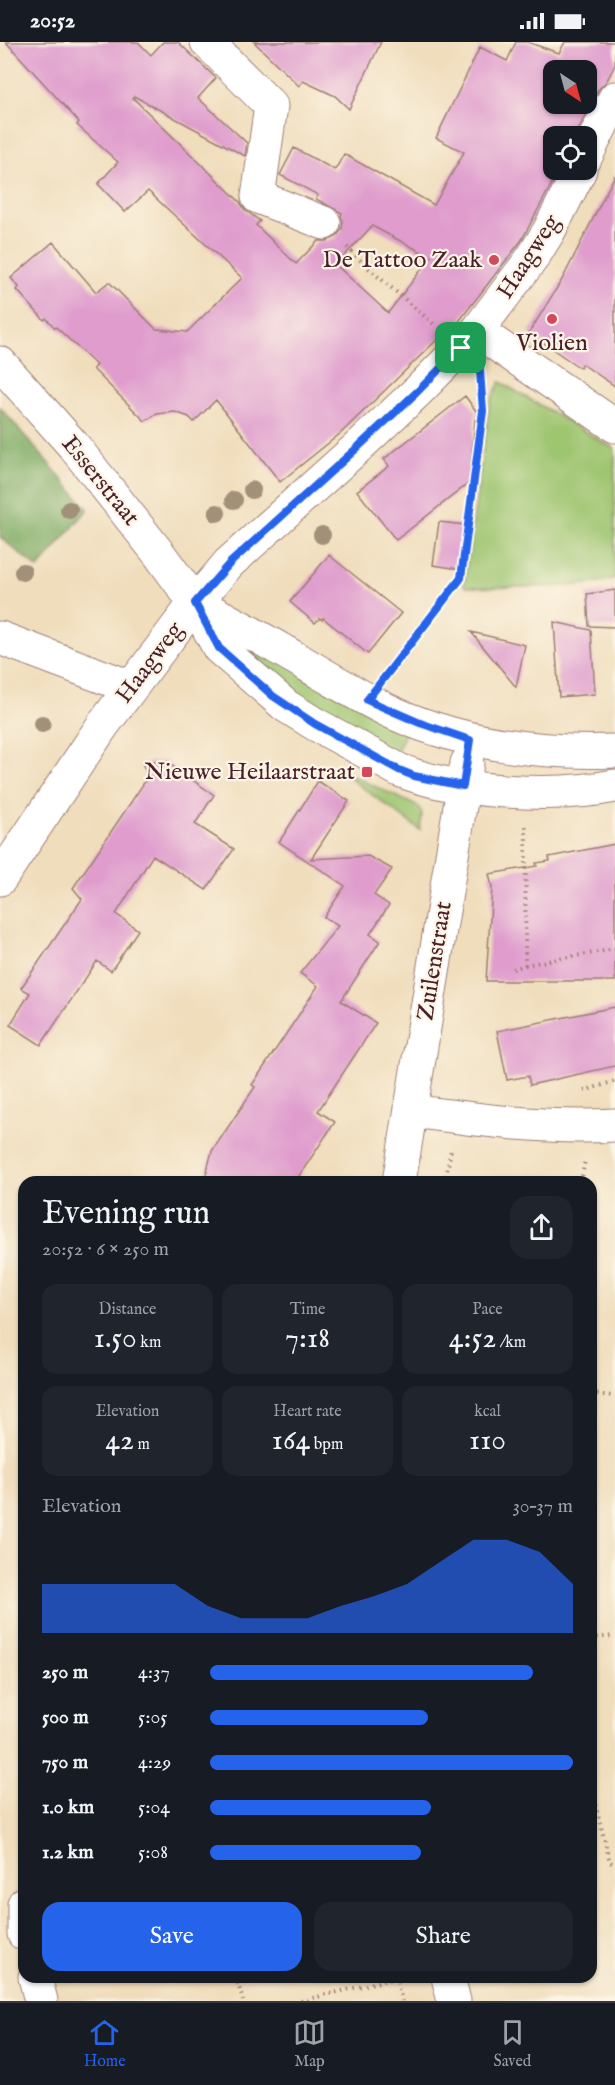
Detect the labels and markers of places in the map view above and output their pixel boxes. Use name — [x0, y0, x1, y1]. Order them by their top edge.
place label: De Tattoo Zaak — [322, 245, 482, 276]
marker: De Tattoo Zaak — [487, 253, 501, 267]
marker: Violien — [545, 312, 559, 326]
pin — [435, 322, 486, 373]
place label: Violien — [515, 328, 588, 359]
place label: Nieuwe Heilaarstraat — [144, 757, 355, 788]
marker: Nieuwe Heilaarstraat — [360, 765, 374, 779]

